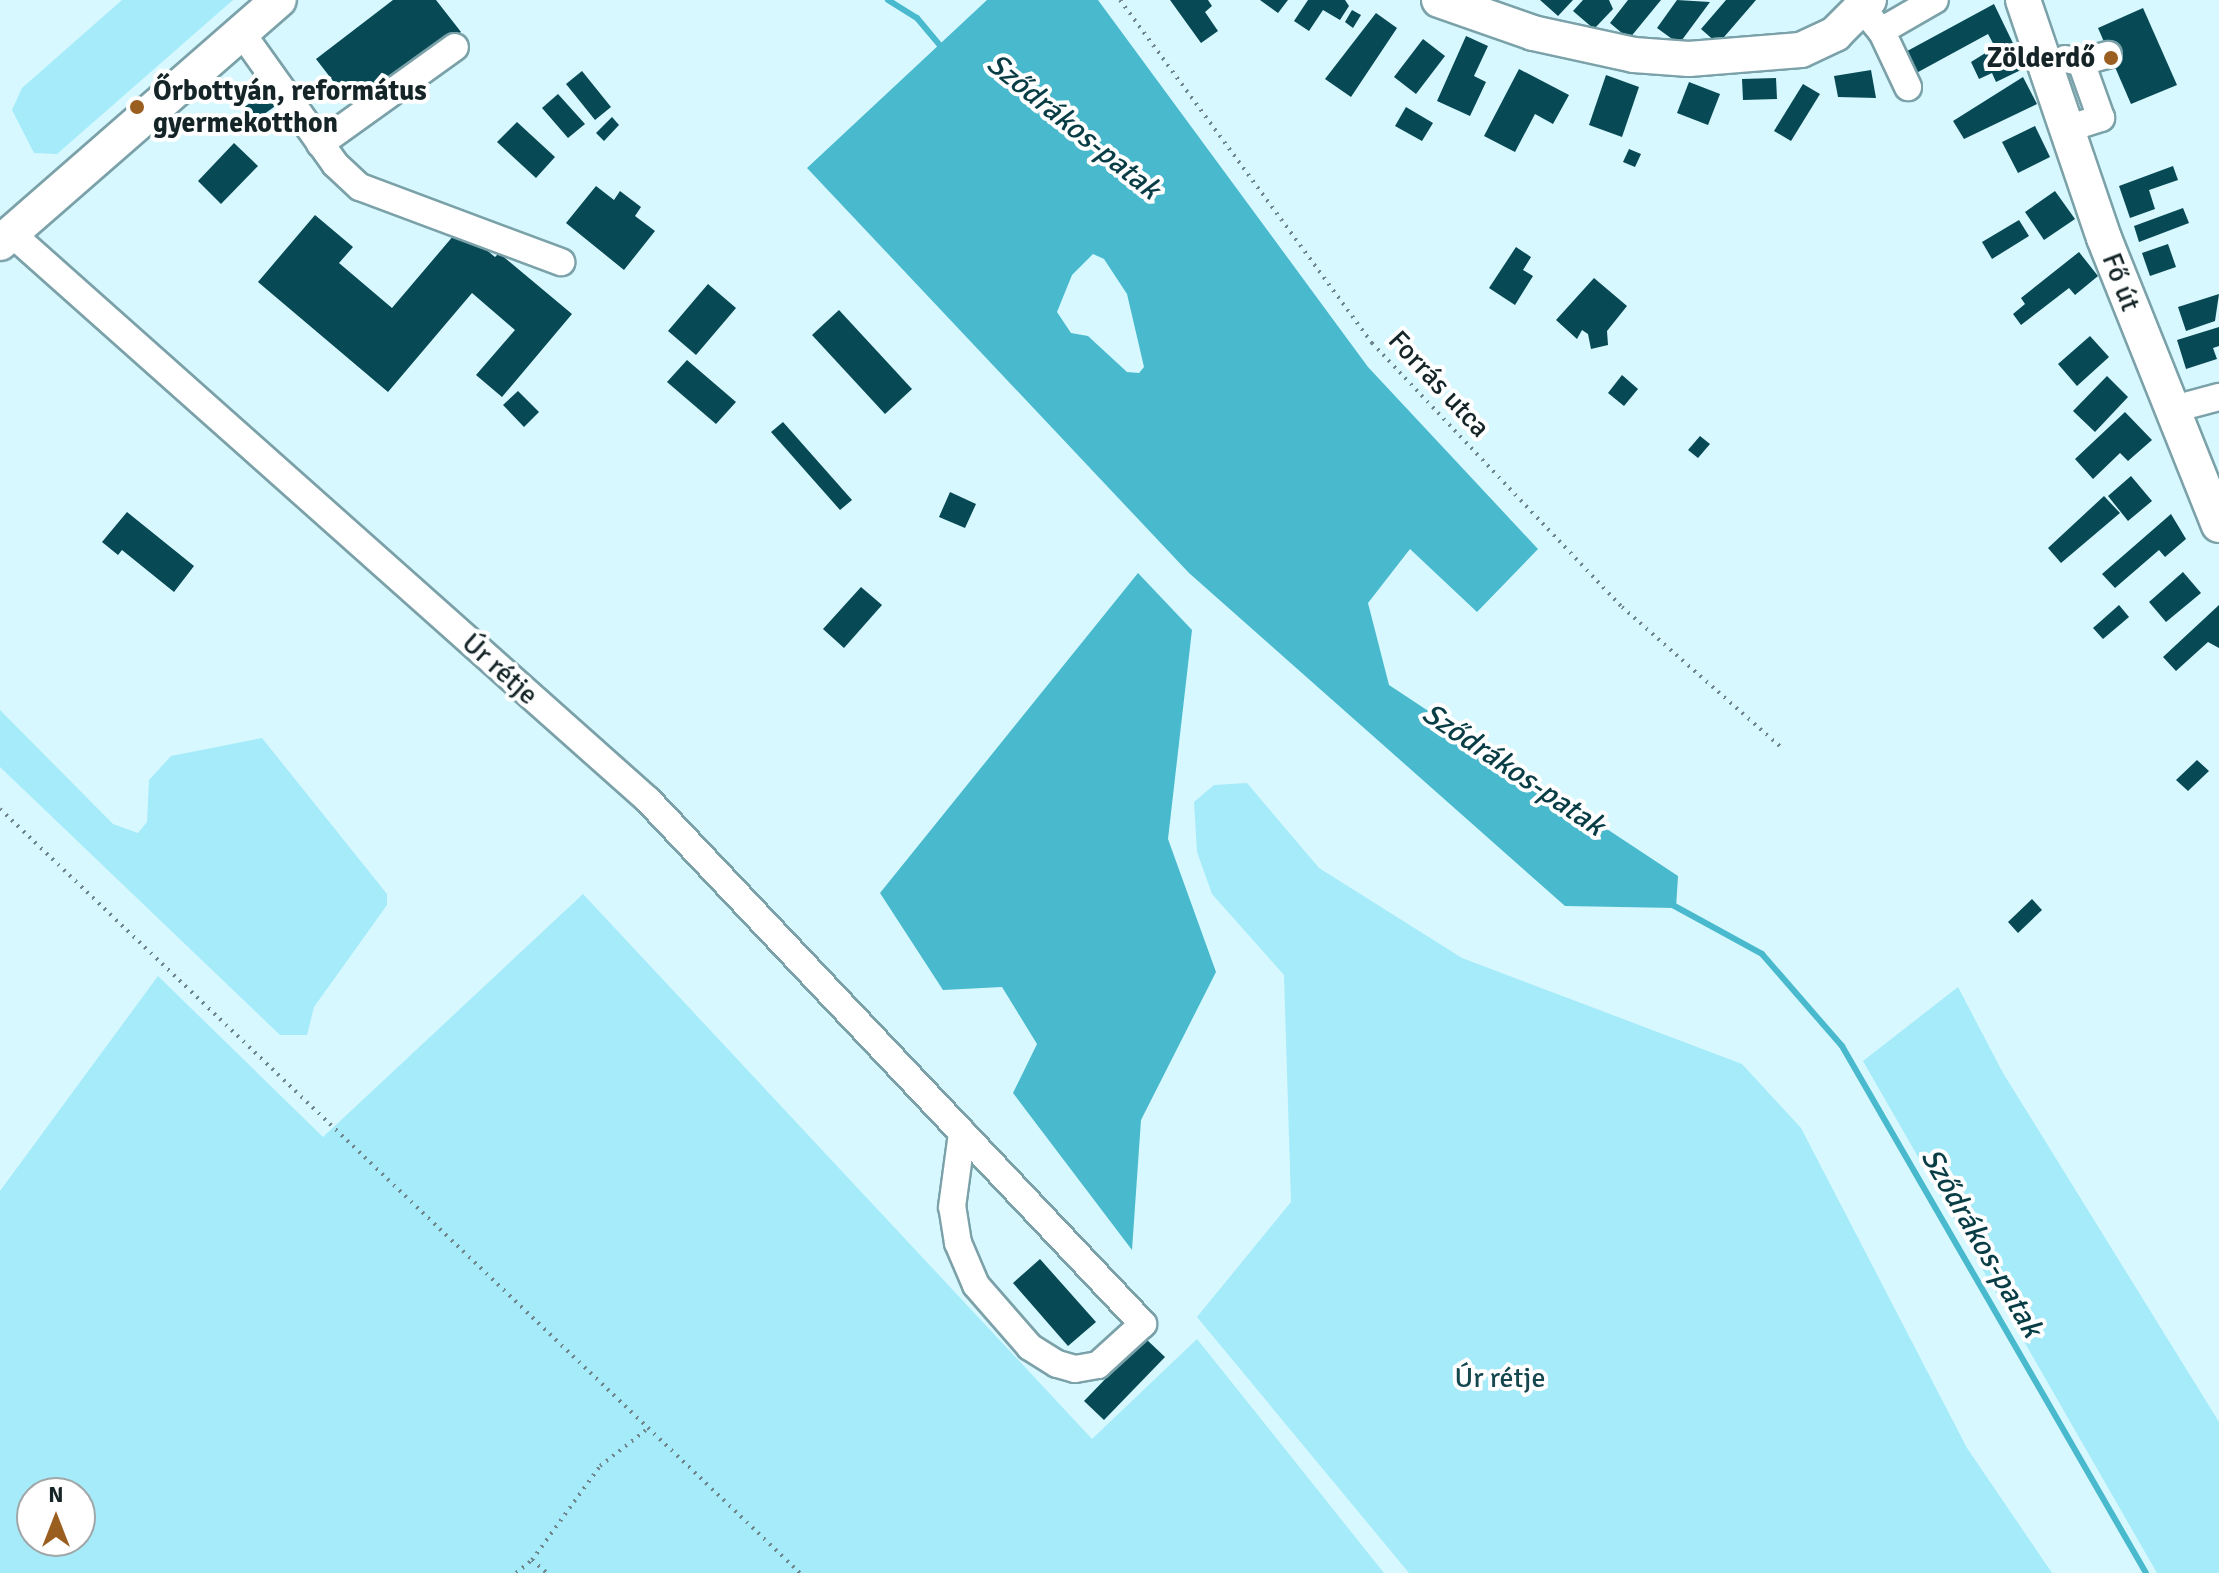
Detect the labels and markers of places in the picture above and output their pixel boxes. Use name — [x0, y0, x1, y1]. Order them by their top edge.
place label: Zölderdő — [1986, 41, 2095, 75]
marker: Zölderdő — [2102, 49, 2120, 67]
place label: Őrbottyán, református gyermekotthon — [153, 74, 427, 140]
marker: Őrbottyán, református gyermekotthon — [128, 98, 146, 116]

